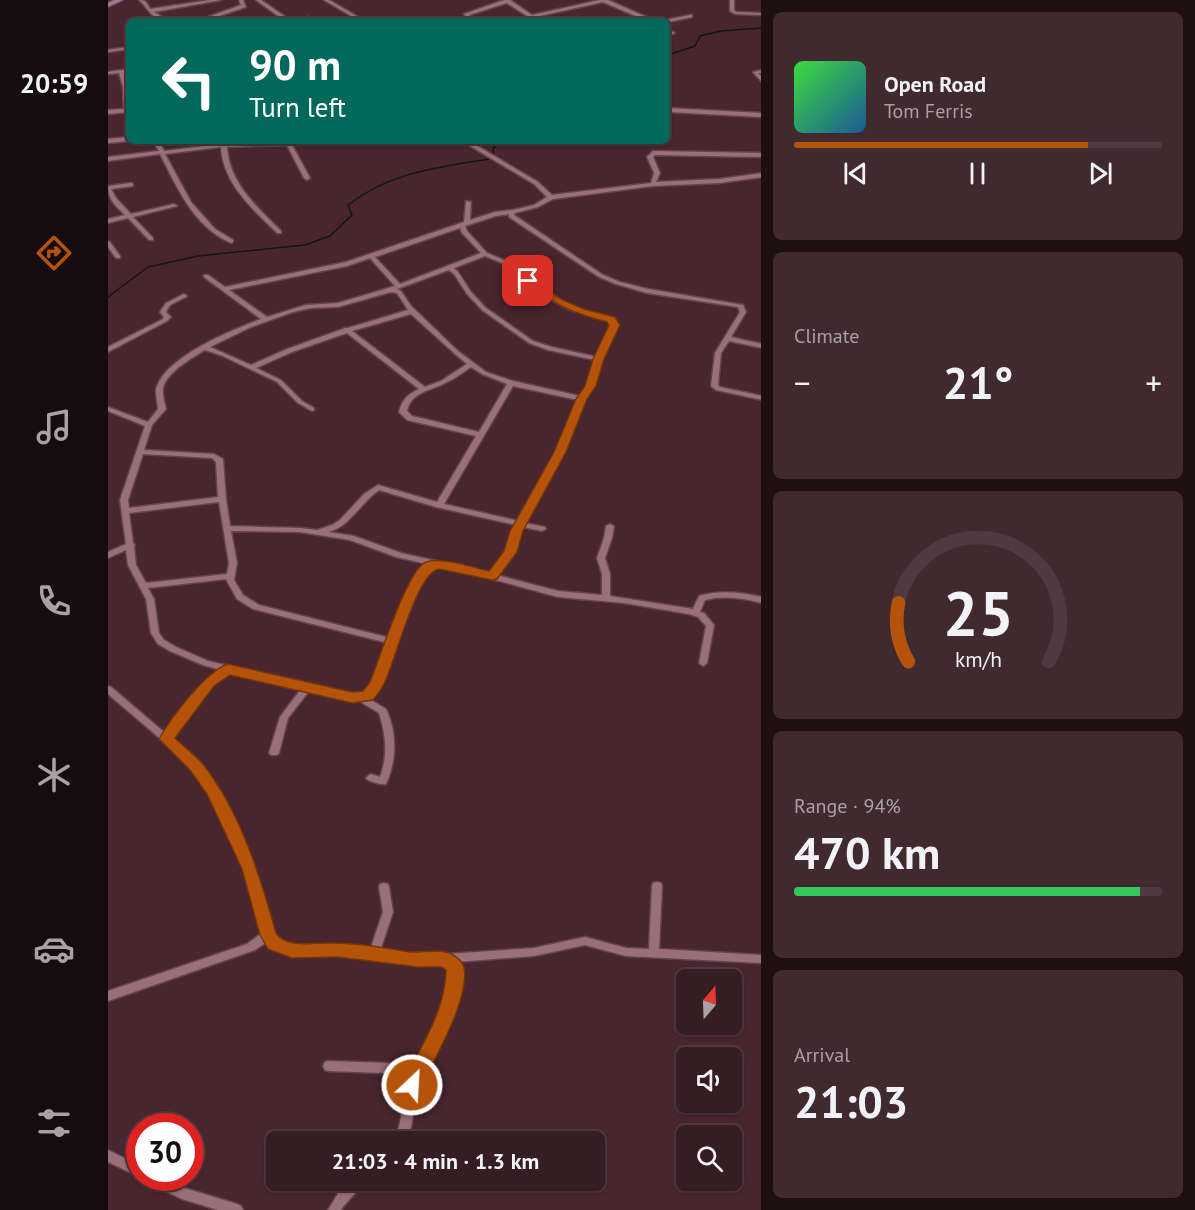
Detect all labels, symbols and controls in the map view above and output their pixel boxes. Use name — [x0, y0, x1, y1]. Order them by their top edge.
text: 90 m — [249, 37, 341, 92]
icon: left — [150, 42, 228, 120]
text: 20:59 — [20, 66, 88, 100]
text: Open Road — [884, 70, 986, 98]
text: Turn left — [249, 90, 346, 124]
text: Tom Ferris — [884, 98, 973, 124]
icon: previous — [839, 157, 872, 190]
icon: pause — [961, 157, 994, 190]
icon: next — [1084, 157, 1117, 190]
icon: directions — [33, 232, 75, 274]
pin — [502, 255, 553, 306]
icon: arrive — [511, 264, 544, 297]
text: Climate — [794, 323, 860, 349]
text: 21° — [943, 353, 1013, 411]
text: − — [794, 361, 811, 404]
text: + — [1145, 361, 1162, 404]
icon: music — [33, 406, 75, 448]
text: 25 — [943, 572, 1013, 653]
icon: phone — [33, 580, 75, 622]
text: km/h — [954, 645, 1001, 673]
icon: climate — [33, 754, 75, 796]
text: Range · 94% — [794, 793, 901, 819]
text: 470 km — [794, 823, 940, 881]
icon: car — [33, 928, 75, 970]
north arrow — [676, 969, 742, 1035]
map controls — [676, 969, 742, 1191]
text: Arrival — [794, 1042, 850, 1068]
button: sound — [676, 1047, 742, 1113]
position arrow — [380, 1053, 444, 1117]
text: 21:03 — [794, 1072, 908, 1130]
icon: filters — [33, 1102, 75, 1144]
speed limit sign: 30 — [126, 1113, 204, 1191]
button: search — [676, 1125, 742, 1191]
text: 21:03 · 4 min · 1.3 km — [332, 1147, 539, 1175]

